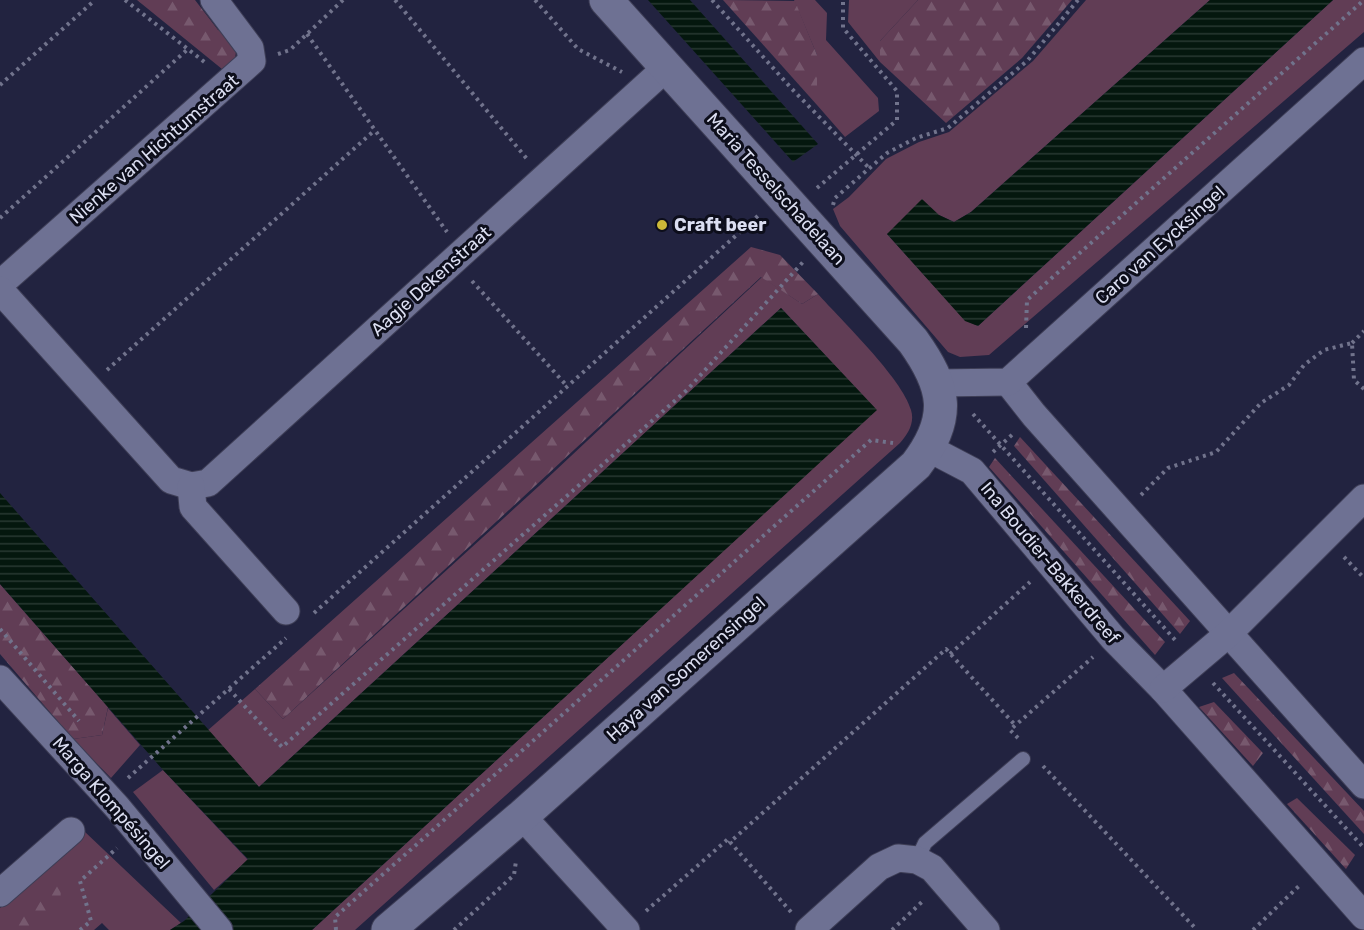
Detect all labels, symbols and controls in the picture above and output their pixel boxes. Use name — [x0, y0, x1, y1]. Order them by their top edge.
street label: Nienke van Hichtumstraat — [65, 69, 243, 229]
street label: Maria Tesselschadelaan — [702, 108, 850, 270]
street label: Caro van Eycksingel — [1091, 181, 1229, 309]
place label: Craft beer — [674, 214, 766, 236]
marker: Craft beer — [655, 218, 669, 232]
street label: Aagje Dekenstraat — [366, 221, 496, 341]
street label: Ina Boudier-Bakkerdreef — [976, 478, 1124, 648]
street label: Haya van Somerensingel — [602, 592, 770, 746]
street label: Marga Klompésingel — [48, 732, 174, 874]

